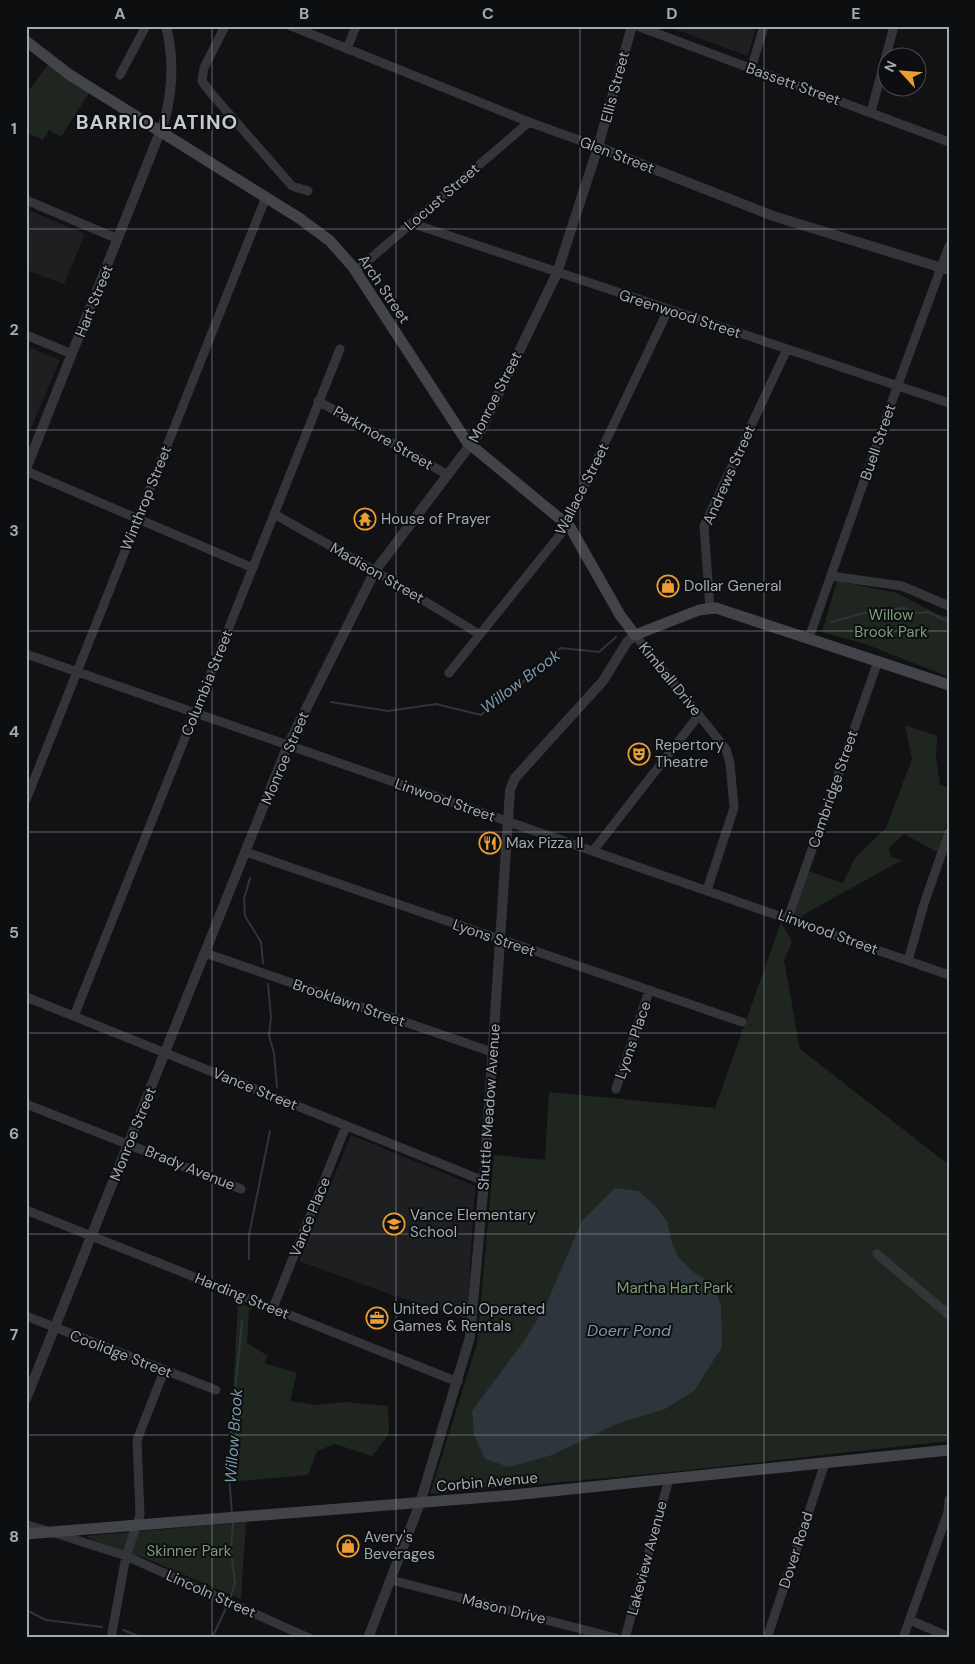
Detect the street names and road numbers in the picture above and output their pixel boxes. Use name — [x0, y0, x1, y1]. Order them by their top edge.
street label: Ellis Street — [596, 49, 634, 125]
street label: Bassett Street — [743, 58, 843, 110]
street label: Glen Street — [577, 132, 657, 178]
street label: Locust Street — [400, 159, 484, 235]
street label: Arch Street — [354, 251, 414, 327]
street label: Hart Street — [70, 262, 118, 340]
street label: Greenwood Street — [616, 285, 744, 343]
street label: Monroe Street — [464, 348, 527, 446]
street label: Parkmore Street — [329, 401, 437, 475]
street label: Buell Street — [856, 401, 900, 483]
street label: Andrews Street — [698, 422, 760, 528]
street label: Wallace Street — [550, 440, 614, 538]
street label: Winthrop Street — [116, 443, 176, 553]
street label: Madison Street — [326, 538, 428, 608]
street label: Columbia Street — [177, 627, 237, 739]
street label: Kimball Drive — [634, 638, 706, 720]
street label: Monroe Street — [256, 708, 314, 808]
street label: Cambridge Street — [803, 727, 863, 851]
street label: Linwood Street — [392, 773, 498, 827]
street label: Linwood Street — [775, 905, 881, 959]
street label: Lyons Street — [450, 915, 538, 962]
street label: Brooklawn Street — [290, 974, 408, 1032]
street label: Lyons Place — [610, 998, 656, 1082]
street label: Shuttle Meadow Avenue — [473, 1023, 505, 1191]
street label: Vance Street — [210, 1063, 300, 1115]
street label: Monroe Street — [105, 1084, 161, 1184]
street label: Brady Avenue — [142, 1141, 238, 1195]
street label: Vance Place — [285, 1174, 335, 1260]
street label: Harding Street — [192, 1268, 292, 1324]
street label: Coolidge Street — [67, 1325, 175, 1383]
street label: Corbin Avenue — [435, 1468, 539, 1496]
street label: Lakeview Avenue — [622, 1499, 672, 1617]
street label: Dover Road — [774, 1509, 818, 1591]
street label: Lincoln Street — [163, 1565, 259, 1623]
street label: Mason Drive — [460, 1589, 548, 1629]

